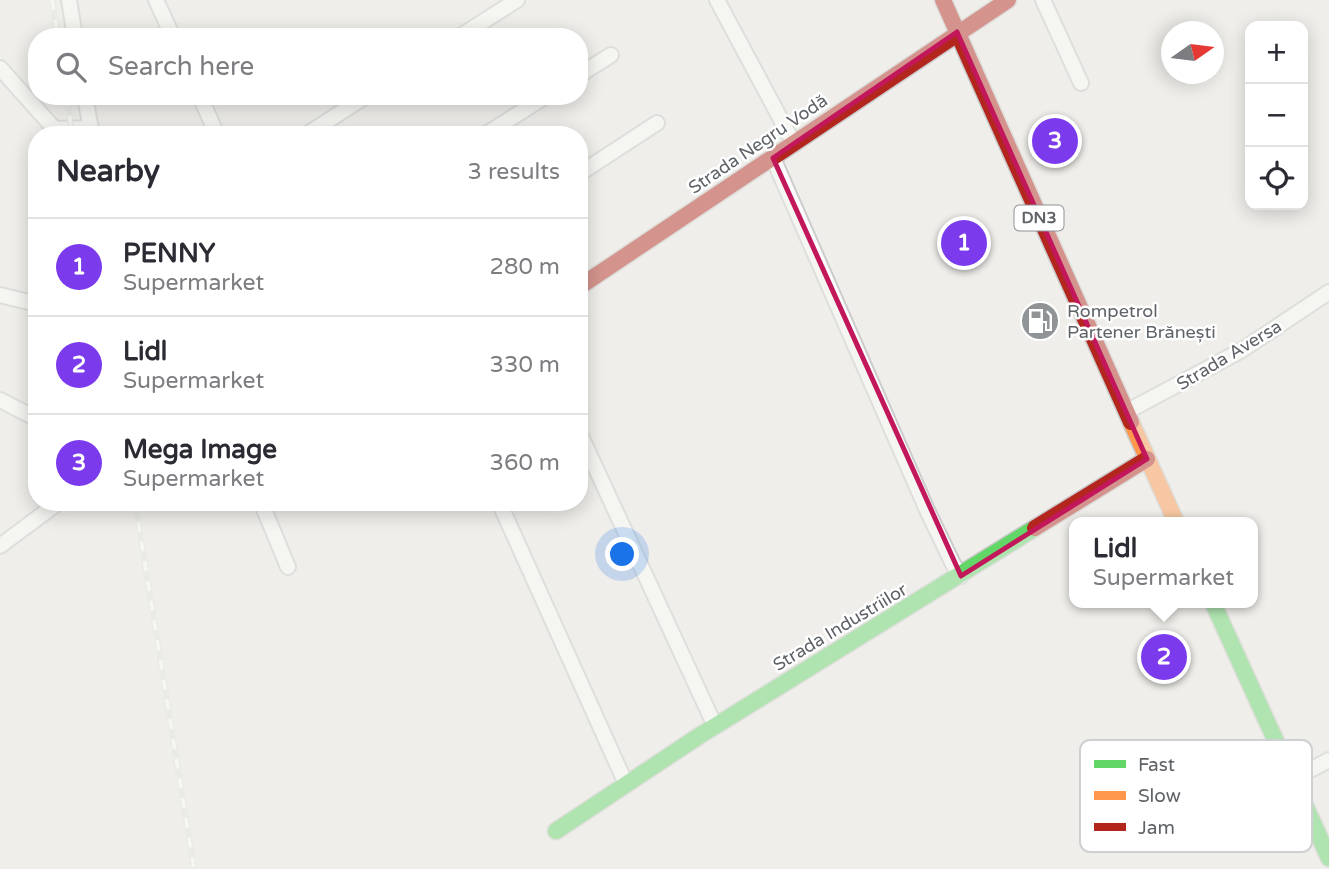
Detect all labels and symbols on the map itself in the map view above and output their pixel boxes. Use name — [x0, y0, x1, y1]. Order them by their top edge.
north arrow — [1161, 21, 1224, 84]
street label: Strada Negru Vodă — [684, 89, 832, 199]
pin: 3 — [1032, 115, 1078, 167]
road number: DN3 — [1014, 206, 1064, 230]
pin: 1 — [941, 217, 987, 269]
fuel station icon: Rompetrol Partener Brănești — [1019, 300, 1061, 342]
place label: Rompetrol Partener Brănești — [1067, 300, 1216, 343]
street label: Strada Aversa — [1172, 315, 1286, 395]
your location — [605, 537, 639, 571]
street label: Strada Industriilor — [769, 578, 911, 676]
pin: 2 — [1141, 631, 1187, 683]
legend — [1080, 740, 1312, 852]
text: Fast — [1138, 754, 1175, 776]
text: Slow — [1138, 785, 1181, 807]
text: Jam — [1138, 817, 1175, 839]

